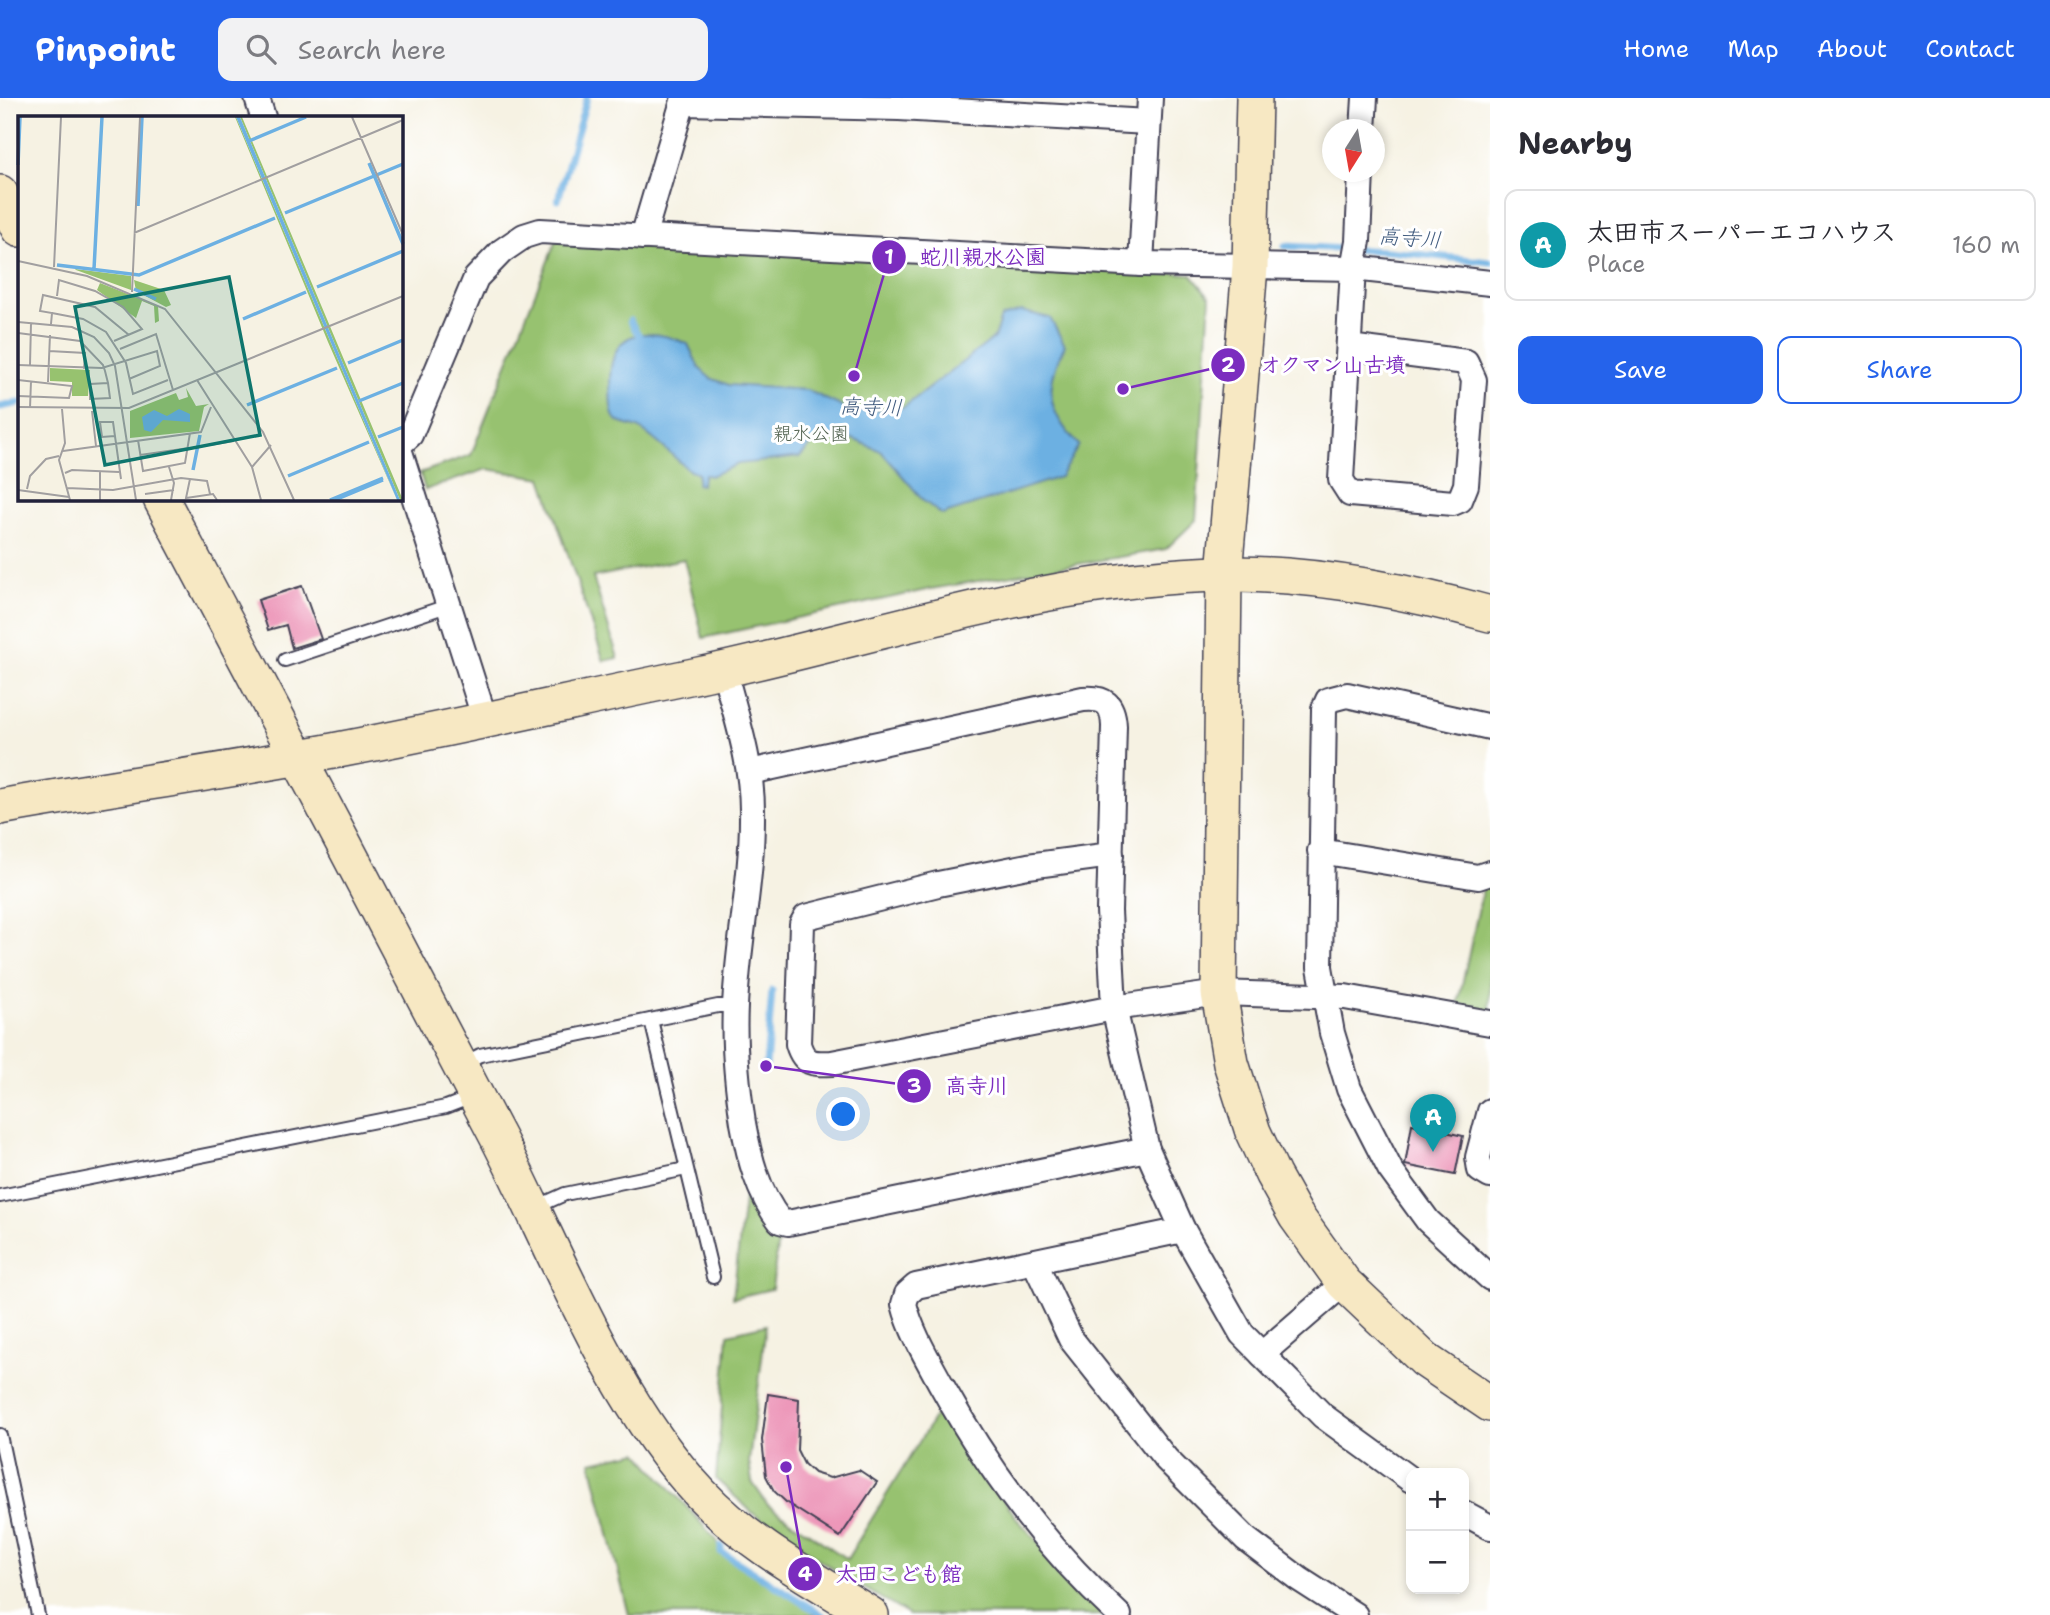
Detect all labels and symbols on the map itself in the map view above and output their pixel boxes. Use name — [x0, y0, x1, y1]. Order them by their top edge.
inset map — [18, 116, 402, 500]
north arrow — [1322, 119, 1385, 182]
water label: 高寺川 — [1378, 222, 1442, 254]
callout: 蛇川親水公園 — [871, 236, 1060, 278]
text: 1 — [884, 243, 894, 271]
text: 蛇川親水公園 — [920, 243, 1046, 271]
callout: オクマン山古墳 — [1210, 344, 1420, 386]
text: 2 — [1221, 351, 1236, 379]
text: オクマン山古墳 — [1260, 351, 1406, 379]
water label: 高寺川 — [839, 392, 903, 422]
park label: 親水公園 — [773, 421, 849, 446]
callout: 高寺川 — [897, 1065, 1023, 1107]
text: 3 — [907, 1072, 921, 1100]
text: 高寺川 — [946, 1072, 1009, 1100]
pin: A — [1410, 1094, 1456, 1152]
your location — [826, 1097, 860, 1131]
callout: 太田こども館 — [787, 1553, 976, 1595]
text: 4 — [798, 1560, 813, 1588]
text: 太田こども館 — [836, 1560, 962, 1588]

